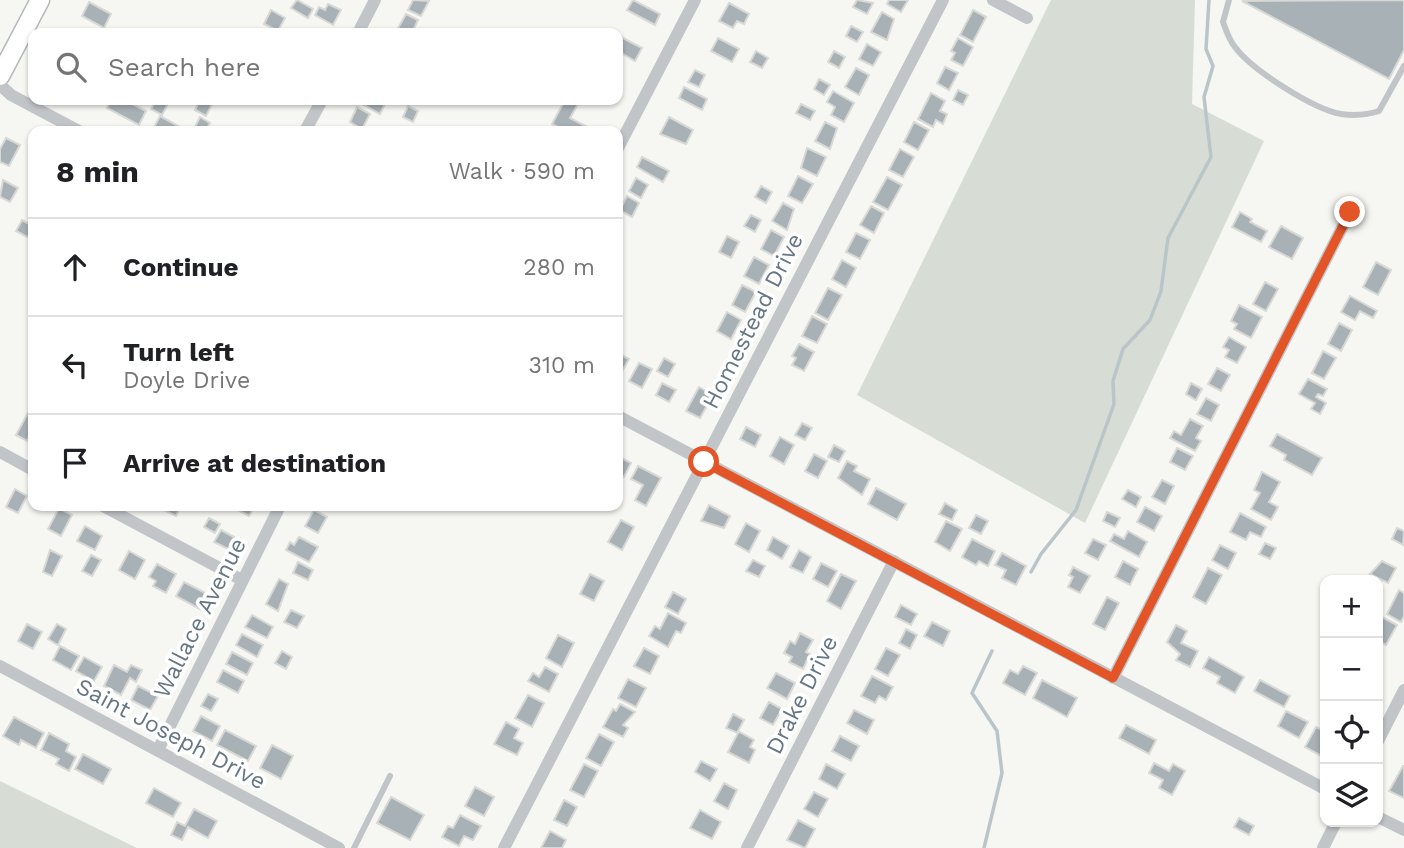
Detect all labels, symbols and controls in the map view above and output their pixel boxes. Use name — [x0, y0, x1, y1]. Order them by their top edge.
search box — [28, 28, 623, 105]
icon: search — [52, 48, 90, 86]
text: Search here — [108, 52, 260, 82]
text: 8 min — [56, 154, 139, 189]
text: Walk · 590 m — [449, 158, 595, 185]
route end — [1334, 196, 1365, 227]
street label: Homestead Drive — [697, 229, 809, 413]
icon: ahead — [56, 248, 94, 286]
text: Continue — [123, 252, 239, 282]
text: 280 m — [523, 254, 595, 281]
text: Turn left — [123, 337, 234, 367]
icon: left — [56, 346, 94, 384]
text: 310 m — [529, 352, 595, 379]
text: Doyle Drive — [123, 367, 250, 394]
icon: arrive — [56, 444, 94, 482]
route start — [688, 446, 719, 477]
text: Arrive at destination — [123, 448, 386, 478]
street label: Wallace Avenue — [148, 534, 252, 702]
map controls — [1320, 575, 1383, 827]
button: + — [1320, 575, 1383, 638]
street label: Drake Drive — [761, 631, 843, 759]
button: − — [1320, 638, 1383, 701]
street label: Saint Joseph Drive — [72, 673, 270, 795]
button: locate — [1320, 701, 1383, 764]
button: layers — [1320, 764, 1383, 827]

